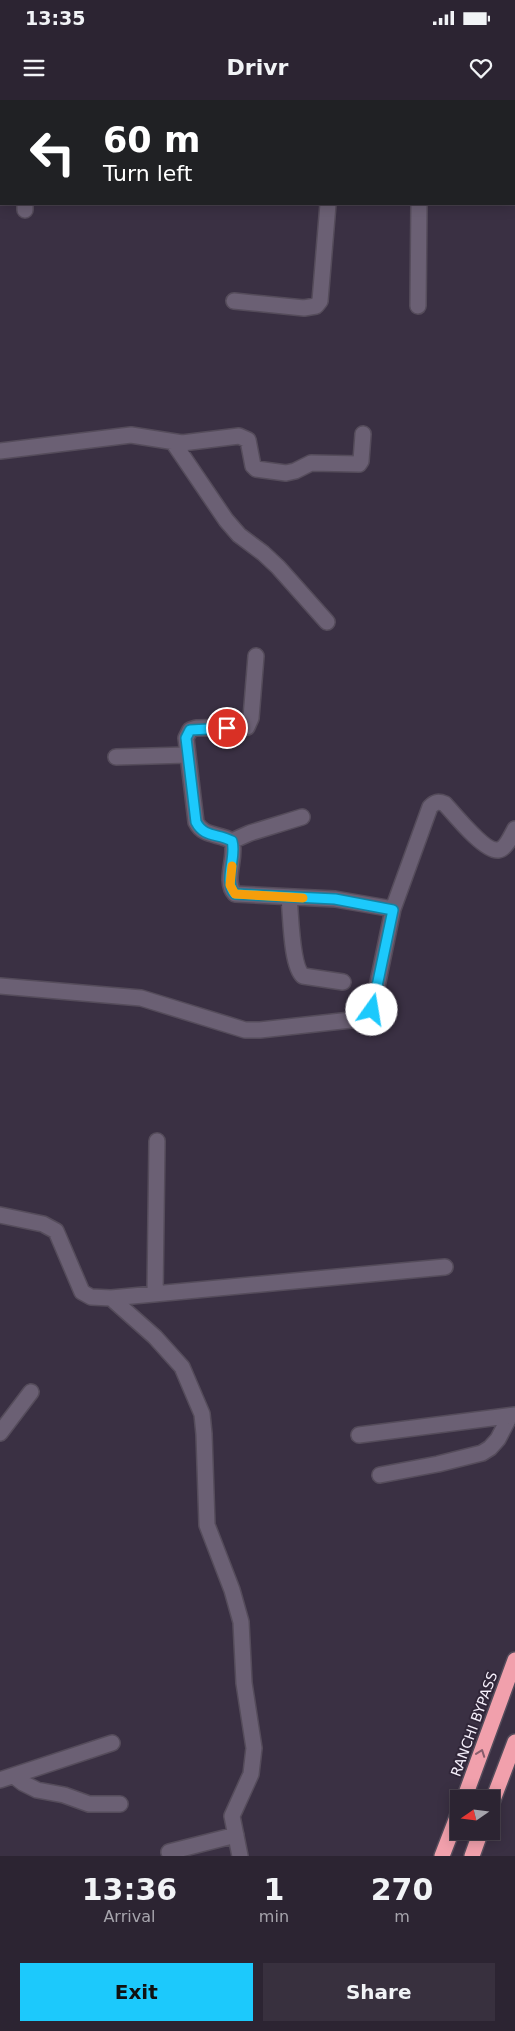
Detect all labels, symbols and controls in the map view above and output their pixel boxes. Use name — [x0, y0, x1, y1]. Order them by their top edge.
text: 13:35 — [25, 7, 85, 29]
icon: menu — [20, 54, 48, 82]
icon: heart — [467, 54, 495, 82]
text: Drivr — [227, 55, 288, 80]
icon: left — [20, 120, 85, 185]
text: 60 m — [103, 120, 200, 160]
text: Turn left — [103, 161, 192, 186]
pin — [206, 707, 248, 749]
icon: arrive — [213, 714, 241, 742]
position arrow — [345, 983, 397, 1035]
street label: RANCHI BYPASS — [448, 1669, 500, 1779]
one-way arrow — [475, 1749, 485, 1758]
north arrow — [450, 1790, 500, 1840]
map controls — [450, 1790, 500, 1840]
text: 13:36 — [82, 1872, 177, 1907]
text: 1 — [263, 1872, 284, 1907]
text: 270 — [371, 1872, 433, 1907]
text: Arrival — [103, 1907, 155, 1926]
text: min — [259, 1907, 289, 1926]
text: m — [394, 1907, 410, 1926]
button: Exit — [20, 1963, 253, 2021]
button: Share — [263, 1963, 495, 2021]

